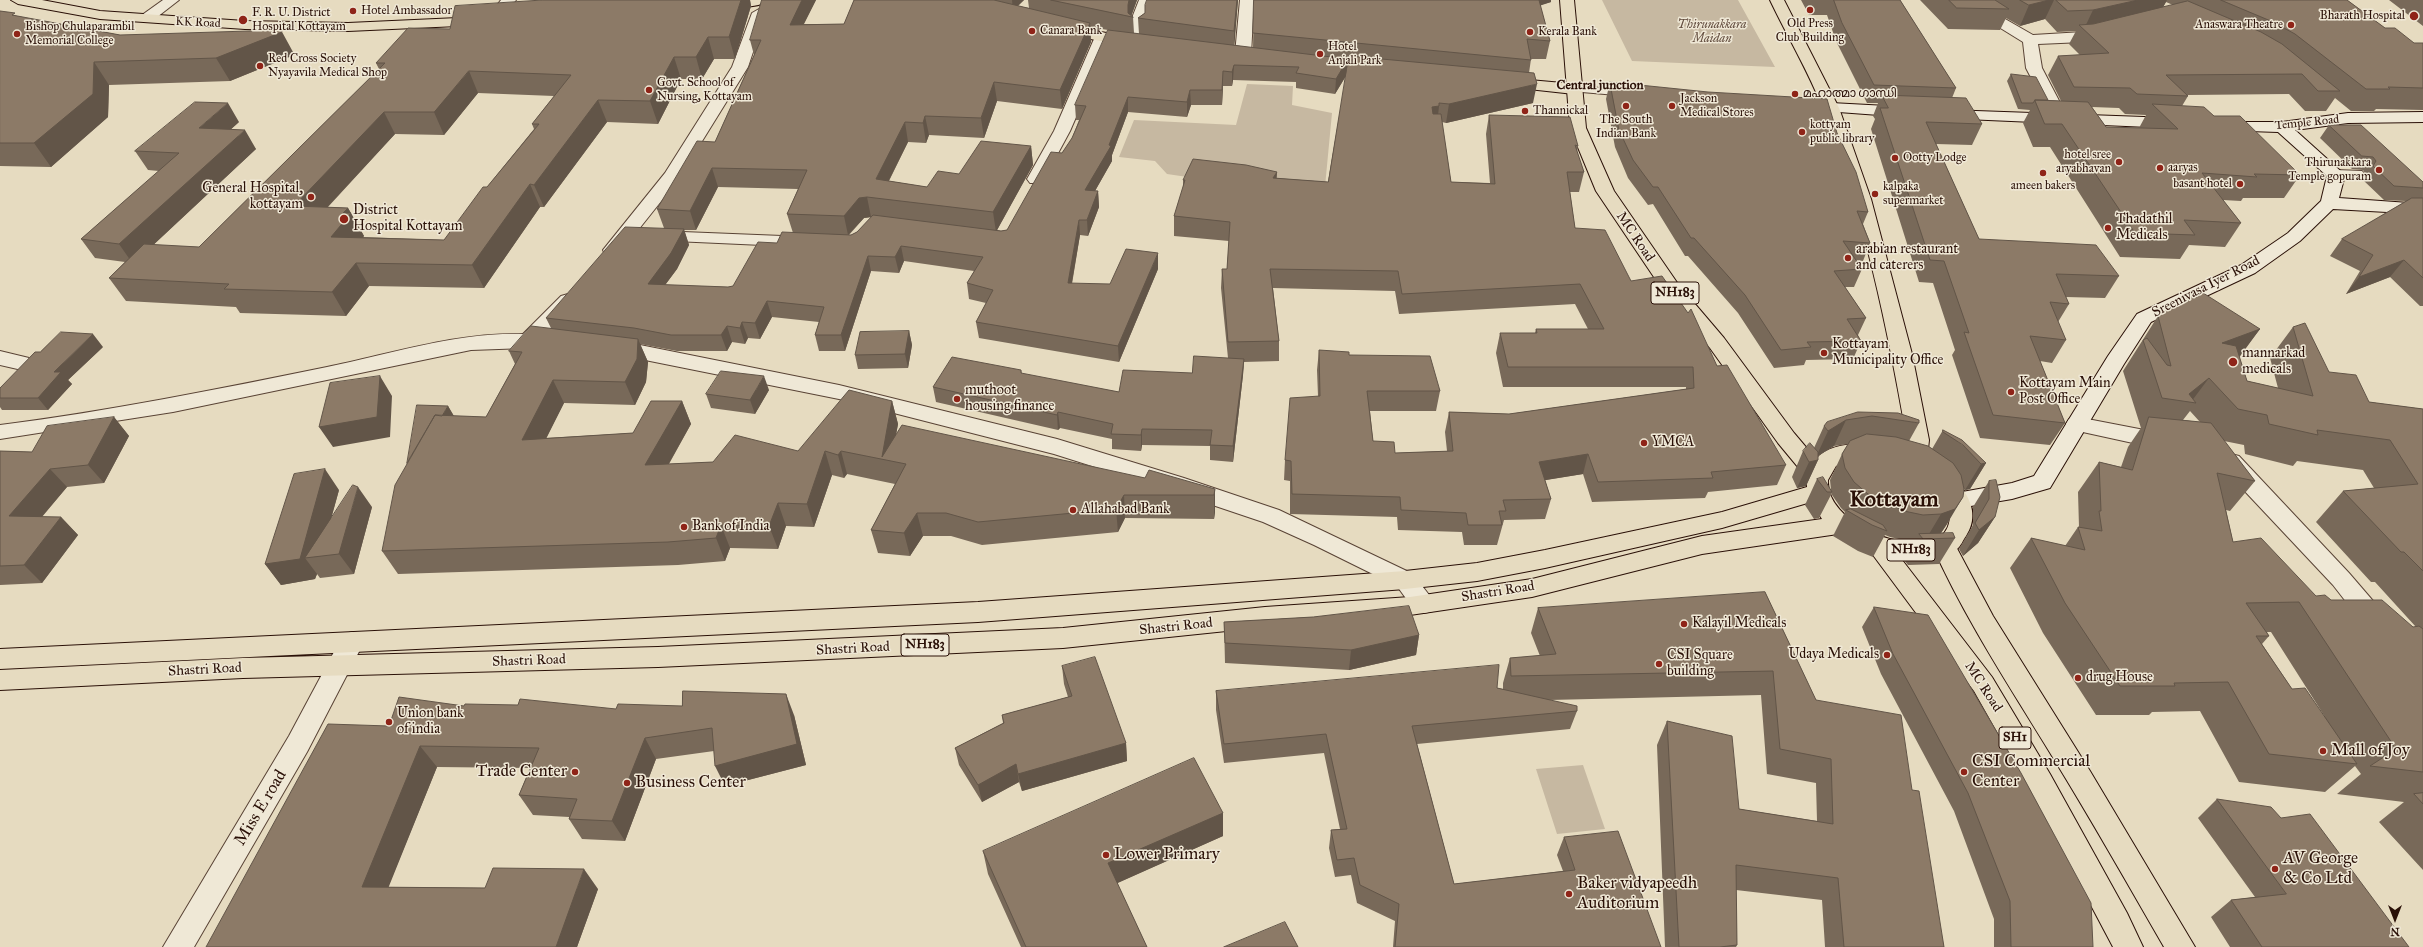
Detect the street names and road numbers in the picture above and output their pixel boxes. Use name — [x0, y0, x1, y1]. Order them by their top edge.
street label: KK Road — [175, 15, 221, 31]
street label: Temple Road — [2274, 112, 2340, 134]
street label: MC Road — [1612, 209, 1658, 265]
street label: Sreenivasa Iyer Road — [2149, 253, 2263, 321]
road number: NH183 — [1651, 282, 1699, 304]
road number: NH183 — [1887, 539, 1935, 561]
street label: Shastri Road — [1460, 578, 1536, 606]
street label: Shastri Road — [1138, 615, 1214, 639]
road number: NH183 — [901, 634, 949, 656]
street label: Shastri Road — [816, 639, 890, 659]
street label: Shastri Road — [492, 651, 566, 671]
street label: MC Road — [1961, 659, 2005, 715]
street label: Shastri Road — [168, 660, 242, 680]
road number: SH1 — [1999, 727, 2031, 749]
street label: Miss E road — [230, 766, 292, 850]

